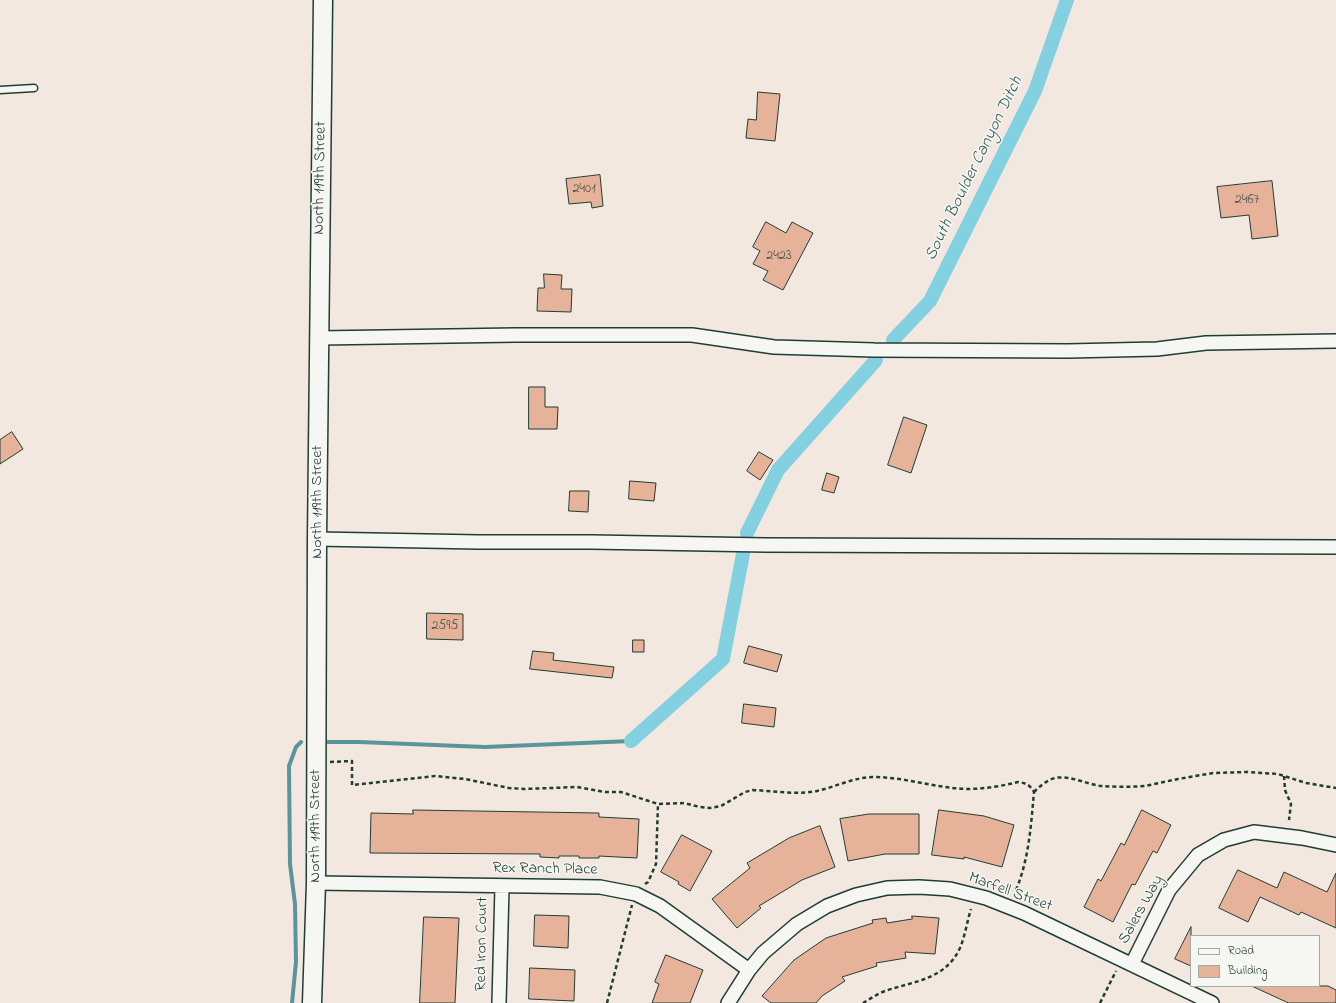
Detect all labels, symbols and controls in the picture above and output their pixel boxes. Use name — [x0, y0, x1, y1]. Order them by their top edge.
water label: South Boulder Canyon Ditch — [922, 74, 1028, 264]
street label: North 119th Street — [310, 121, 332, 235]
house number: 2401 — [572, 182, 596, 198]
house number: 2467 — [1235, 193, 1259, 209]
house number: 2423 — [766, 249, 792, 265]
street label: North 119th Street — [308, 445, 328, 559]
house number: 2595 — [431, 619, 459, 635]
street label: North 119th Street — [306, 769, 326, 883]
street label: Rex Ranch Place — [492, 859, 598, 881]
street label: Marfell Street — [966, 869, 1054, 917]
street label: Salers Way — [1115, 872, 1169, 948]
street label: Red Iron Court — [473, 897, 493, 991]
legend — [1190, 935, 1320, 987]
text: Road — [1228, 942, 1254, 960]
text: Building — [1228, 962, 1267, 980]

